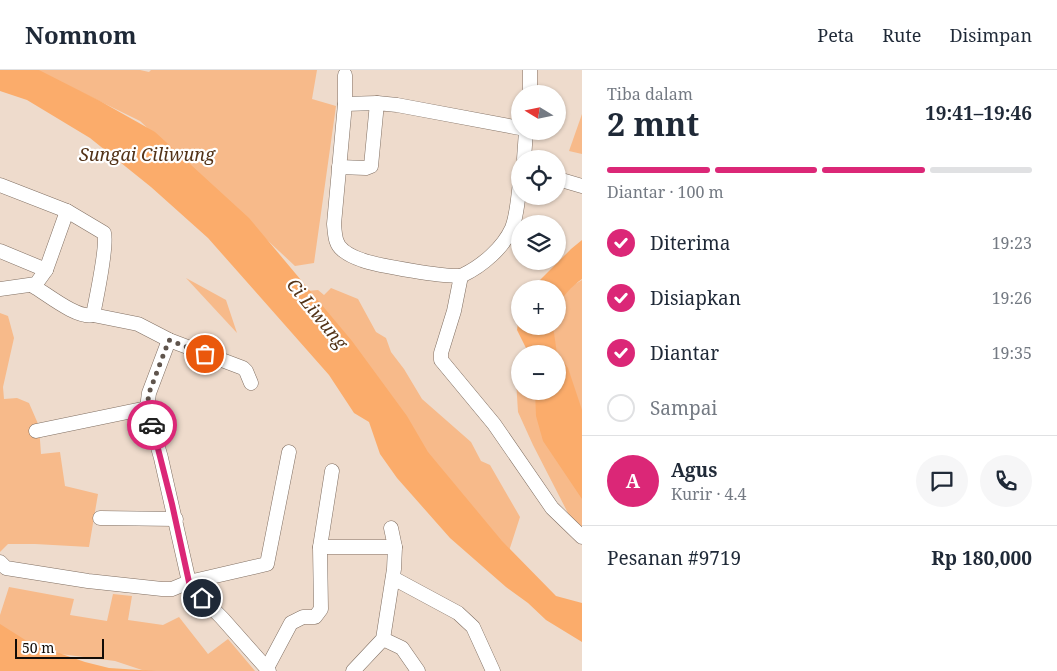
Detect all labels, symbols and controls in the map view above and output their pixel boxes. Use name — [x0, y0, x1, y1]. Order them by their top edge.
text: Nomnom — [25, 18, 137, 51]
text: Peta — [817, 23, 854, 47]
text: Rute — [882, 23, 921, 47]
text: Disimpan — [949, 23, 1032, 47]
text: Tiba dalam — [607, 83, 693, 105]
north arrow — [511, 85, 566, 140]
map controls — [511, 85, 566, 400]
text: 19:41–19:46 — [925, 100, 1032, 126]
text: 2 mnt — [607, 102, 699, 145]
water label: Sungai Ciliwung — [79, 142, 216, 166]
button: locate — [511, 150, 566, 205]
text: Diantar · 100 m — [607, 181, 724, 203]
button: layers — [511, 215, 566, 270]
icon: check — [607, 229, 635, 257]
text: Diterima — [650, 230, 730, 256]
text: 19:23 — [992, 232, 1032, 254]
water label: Ci Liwung — [282, 273, 354, 355]
button: + — [511, 280, 566, 335]
icon: check — [607, 284, 635, 312]
text: Disiapkan — [650, 285, 741, 311]
text: 19:26 — [992, 287, 1032, 309]
pin — [184, 333, 226, 375]
icon: check — [607, 339, 635, 367]
icon: bag — [191, 340, 219, 368]
text: Diantar — [650, 340, 719, 366]
text: 19:35 — [992, 342, 1032, 364]
button: − — [511, 345, 566, 400]
text: Sampai — [650, 395, 717, 421]
courier — [127, 400, 177, 450]
icon: car — [138, 411, 166, 439]
button: chat — [916, 455, 968, 507]
button: phone — [980, 455, 1032, 507]
text: Agus — [671, 457, 717, 483]
text: A — [626, 468, 640, 494]
text: Kurir · 4.4 — [671, 483, 746, 505]
text: Pesanan #9719 — [607, 545, 741, 571]
text: Rp 180,000 — [931, 545, 1032, 571]
pin — [181, 577, 223, 619]
icon: home — [188, 584, 216, 612]
scale bar — [15, 636, 104, 659]
text: 50 m — [22, 638, 55, 657]

